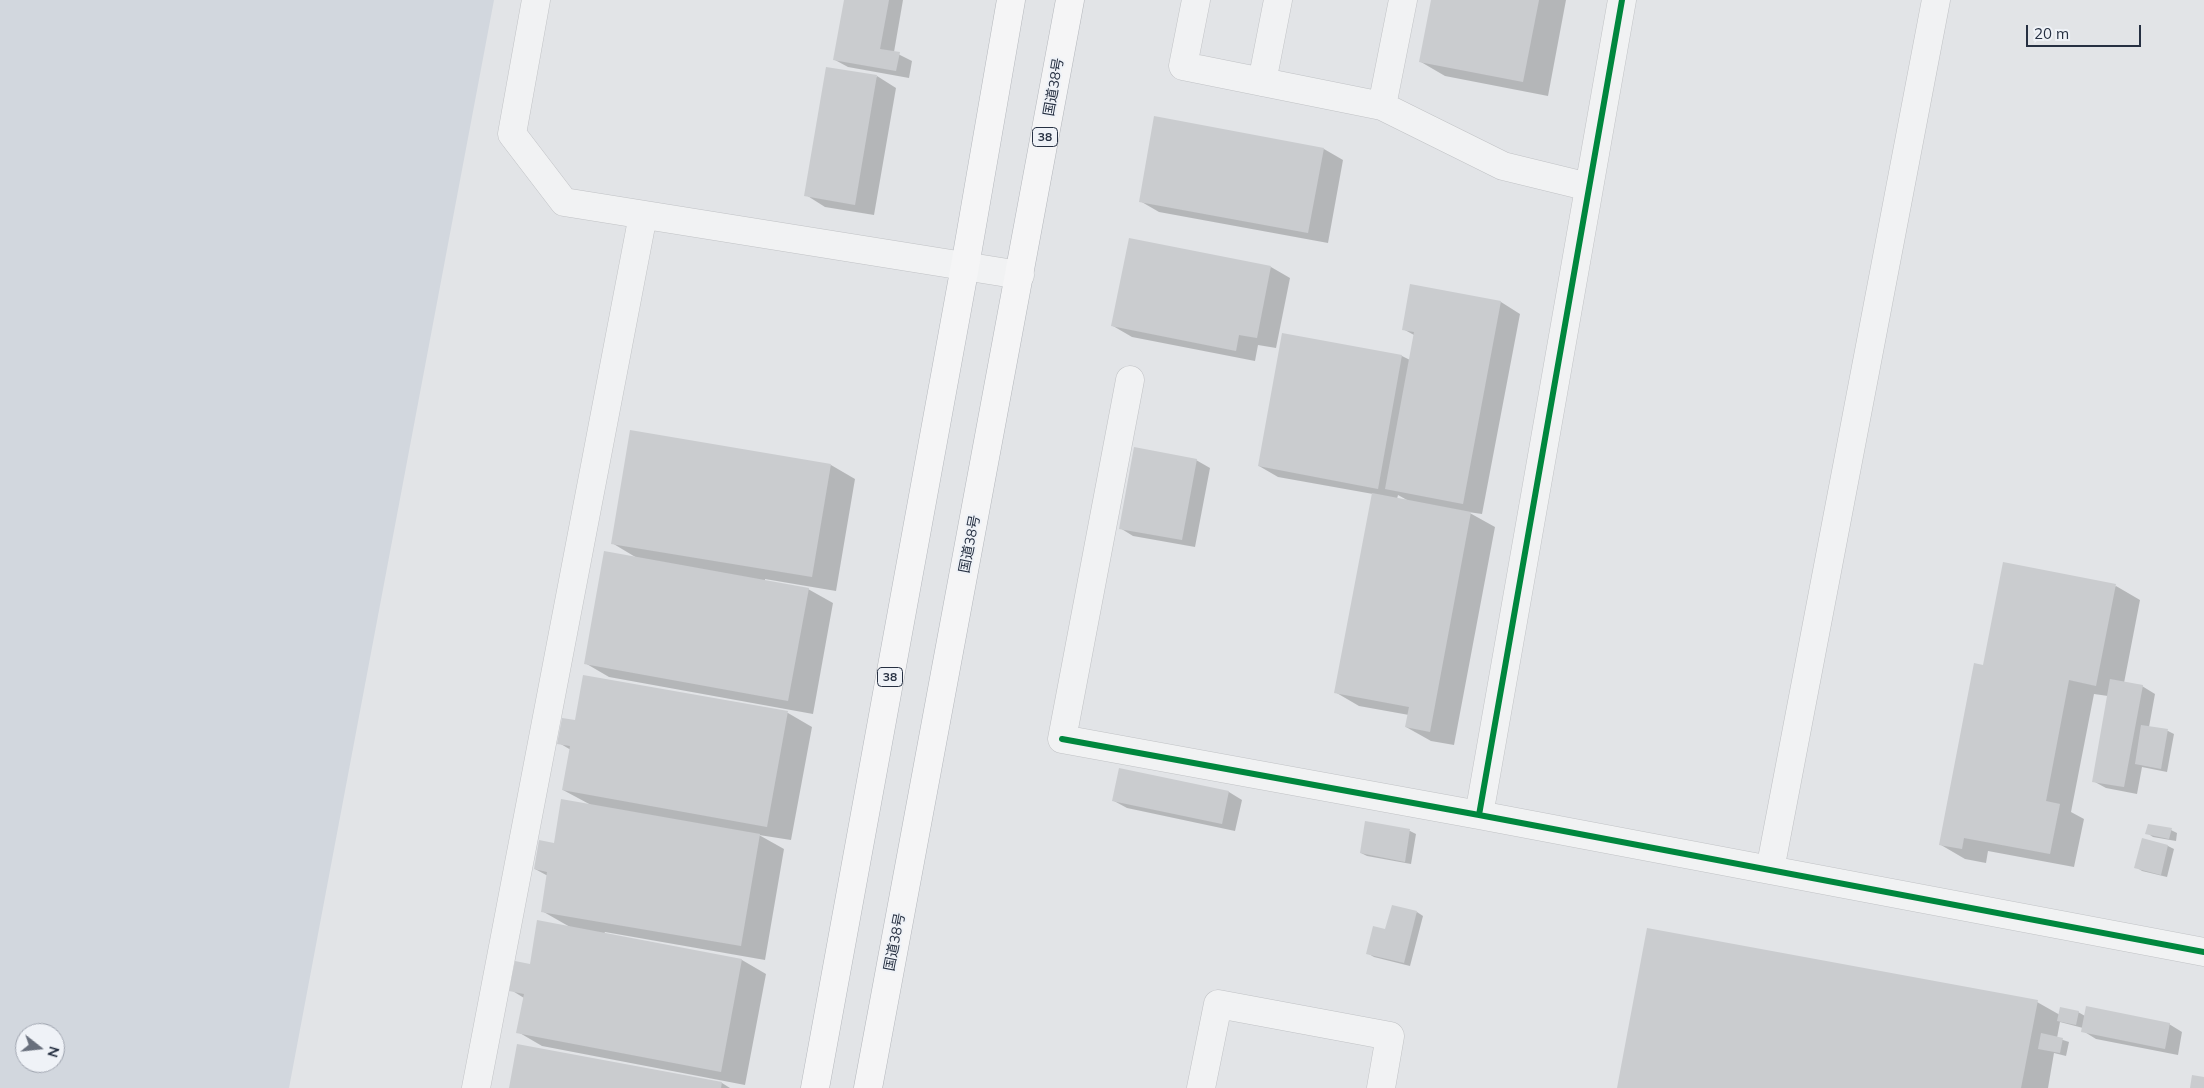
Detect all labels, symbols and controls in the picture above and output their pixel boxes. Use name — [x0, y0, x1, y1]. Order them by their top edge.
scale bar — [2029, 15, 2144, 47]
text: 20 m — [2034, 24, 2069, 43]
street label: 国道38号 — [1041, 57, 1067, 117]
road number: 38 — [1032, 128, 1058, 146]
street label: 国道38号 — [956, 514, 984, 574]
road number: 38 — [878, 668, 902, 686]
street label: 国道38号 — [881, 912, 909, 972]
north arrow — [15, 1023, 65, 1073]
text: N — [43, 1044, 64, 1059]

